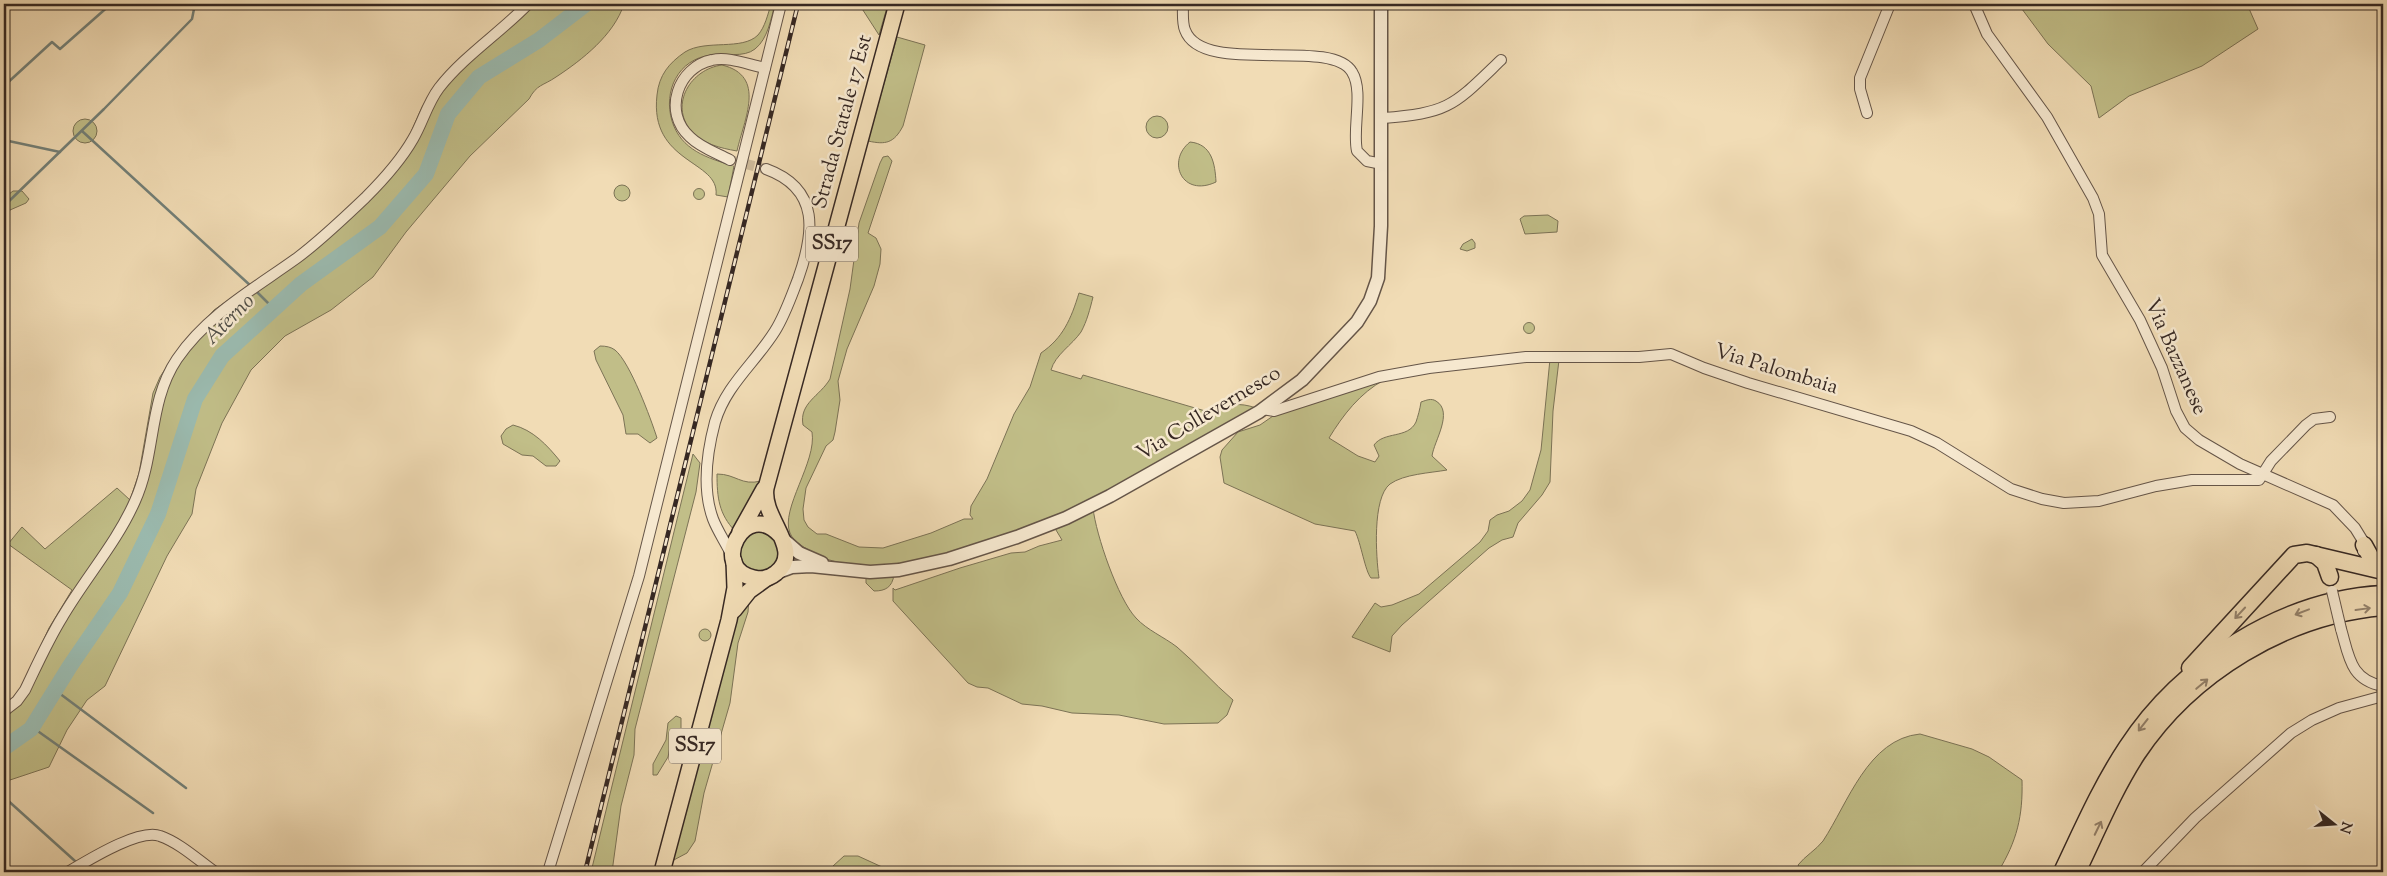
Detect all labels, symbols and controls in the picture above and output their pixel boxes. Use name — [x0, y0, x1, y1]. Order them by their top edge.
street label: Strada Statale 17 Est — [805, 32, 881, 212]
road number: SS17 — [806, 226, 858, 262]
water label: Aterno — [197, 287, 263, 353]
street label: Via Bazzanese — [2136, 294, 2214, 420]
street label: Via Palombaia — [1710, 337, 1842, 403]
street label: Via Collevernesco — [1131, 359, 1287, 469]
one-way arrow — [2355, 604, 2371, 614]
one-way arrow — [2234, 606, 2246, 619]
one-way arrow — [2295, 607, 2310, 617]
one-way arrow — [2195, 678, 2208, 689]
one-way arrow — [2138, 718, 2149, 731]
road number: SS17 — [669, 728, 721, 764]
north arrow — [2310, 798, 2360, 848]
text: N — [2333, 819, 2356, 835]
one-way arrow — [2094, 821, 2103, 836]

